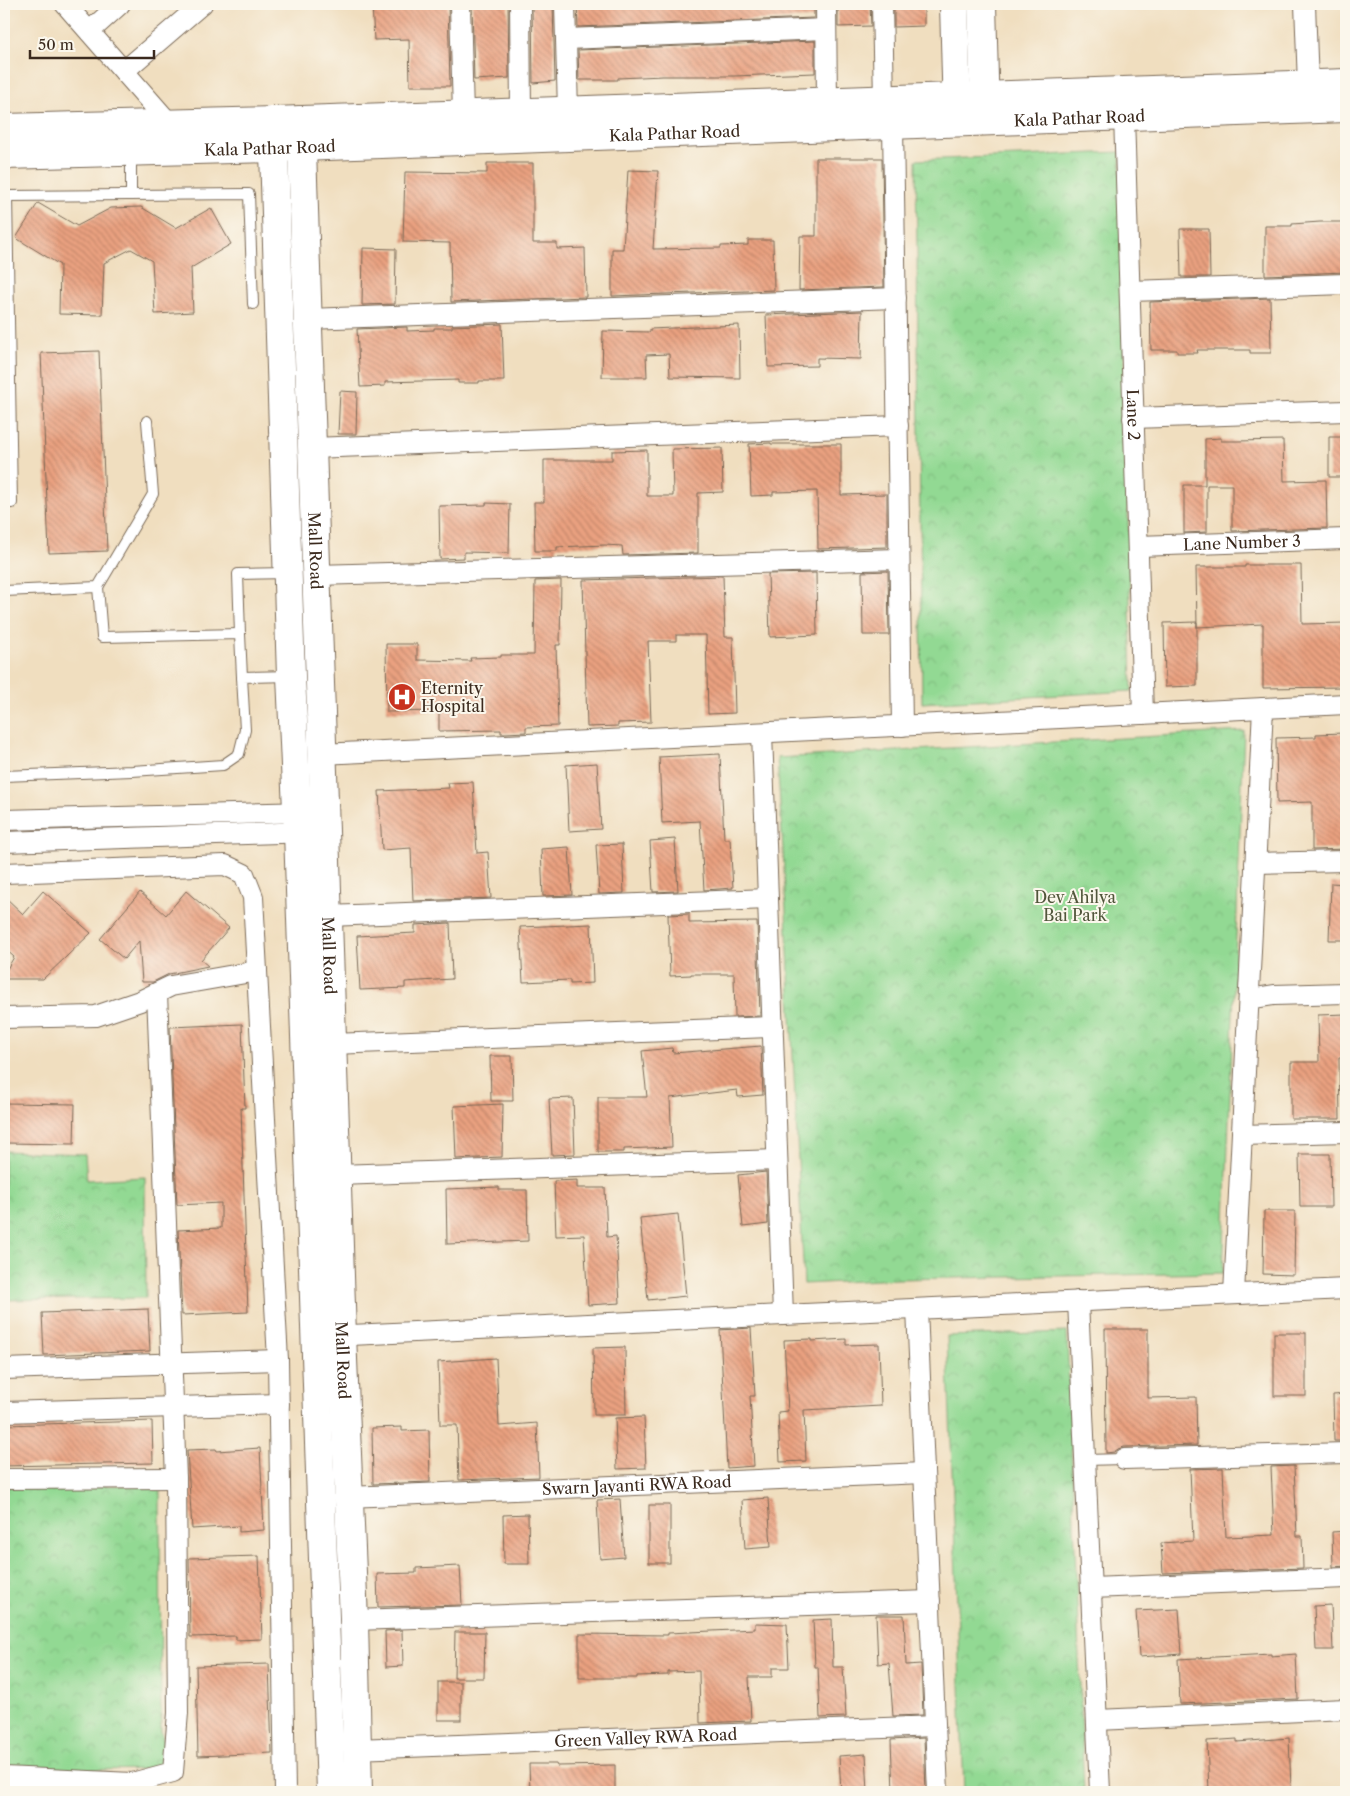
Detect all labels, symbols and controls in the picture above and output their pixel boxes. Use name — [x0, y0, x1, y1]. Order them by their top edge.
scale bar — [30, 28, 154, 60]
text: 50 m — [38, 35, 74, 54]
street label: Kala Pathar Road — [1013, 105, 1146, 130]
street label: Kala Pathar Road — [609, 121, 741, 145]
street label: Kala Pathar Road — [204, 136, 336, 160]
street label: Lane 2 — [1123, 389, 1144, 441]
street label: Mall Road — [304, 511, 327, 590]
street label: Lane Number 3 — [1183, 531, 1301, 554]
place label: Eternity Hospital — [421, 678, 485, 716]
hospital icon: Eternity Hospital — [387, 682, 417, 712]
park label: Dev Ahilya Bai Park — [1034, 887, 1116, 925]
street label: Mall Road — [318, 916, 341, 995]
street label: Mall Road — [332, 1321, 355, 1400]
street label: Swarn Jayanti RWA Road — [542, 1471, 732, 1499]
street label: Green Valley RWA Road — [554, 1724, 738, 1751]

